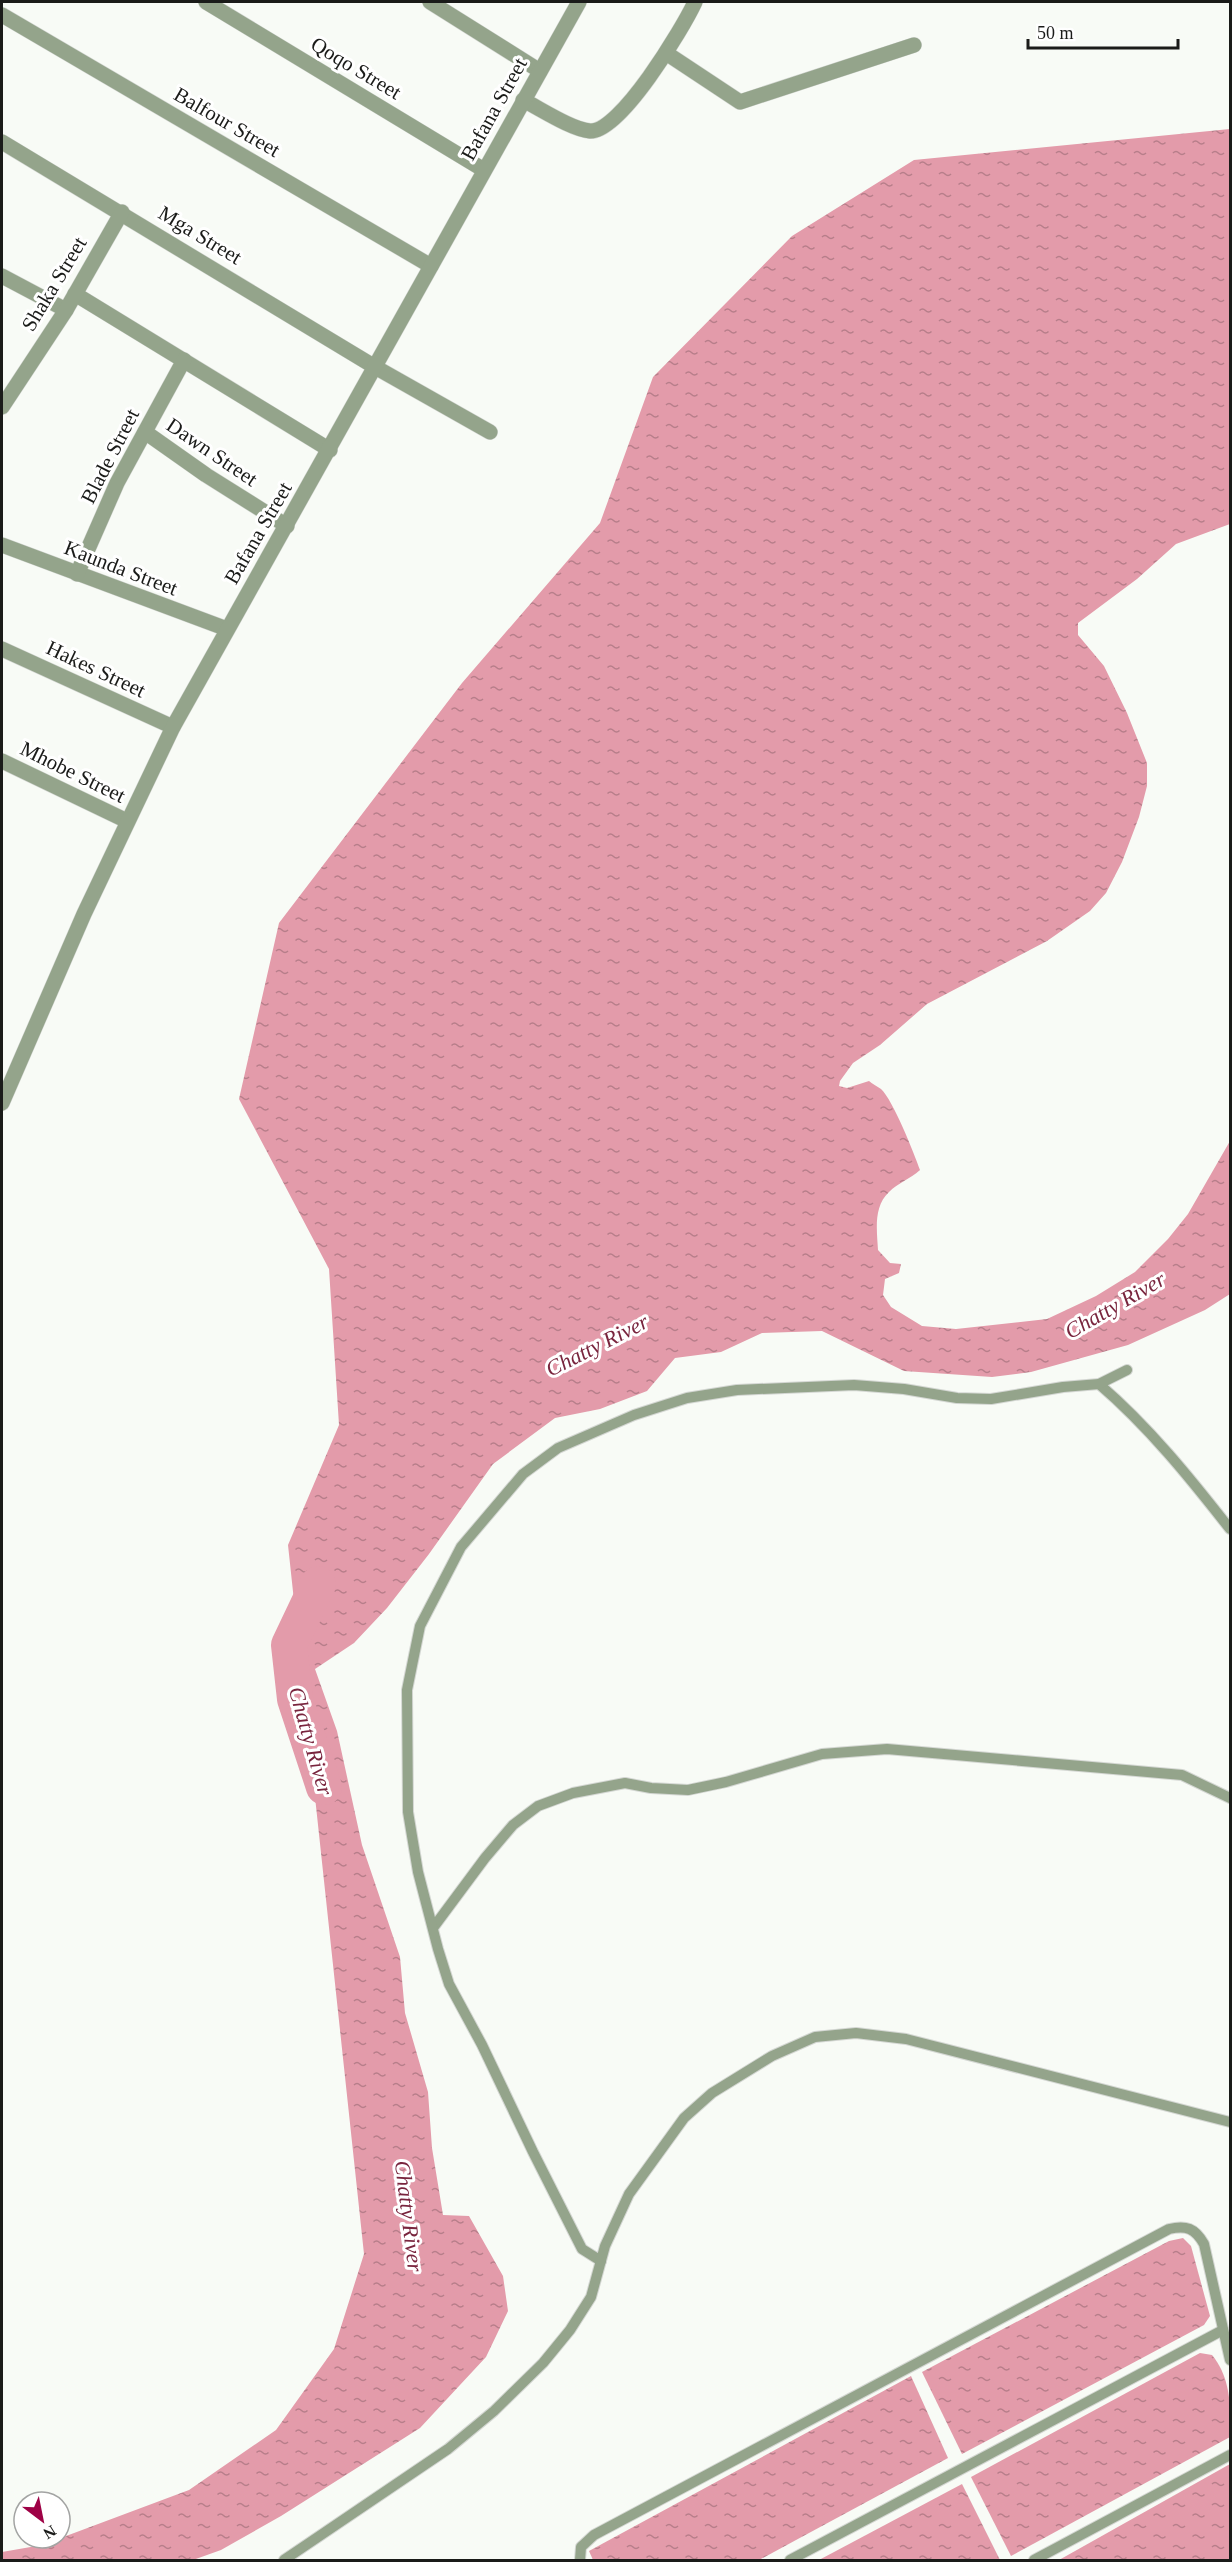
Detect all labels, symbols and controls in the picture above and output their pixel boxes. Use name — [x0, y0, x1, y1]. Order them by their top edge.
scale bar — [1028, 12, 1178, 50]
text: 50 m — [1037, 23, 1074, 43]
street label: Qoqo Street — [307, 32, 406, 104]
street label: Bafana Street — [456, 53, 532, 165]
street label: Balfour Street — [170, 82, 284, 162]
street label: Mga Street — [154, 201, 246, 269]
street label: Shaka Street — [17, 232, 92, 335]
street label: Blade Street — [76, 404, 144, 507]
street label: Dawn Street — [162, 413, 262, 491]
street label: Bafana Street — [219, 478, 297, 588]
street label: Kaunda Street — [61, 535, 181, 601]
street label: Hakes Street — [43, 636, 150, 702]
street label: Mhobe Street — [17, 736, 130, 808]
water label: Chatty River — [1060, 1266, 1170, 1344]
water label: Chatty River — [542, 1308, 653, 1382]
water label: Chatty River — [284, 1684, 339, 1799]
water label: Chatty River — [390, 2159, 428, 2273]
north arrow — [12, 2490, 72, 2550]
text: N — [40, 2522, 59, 2543]

